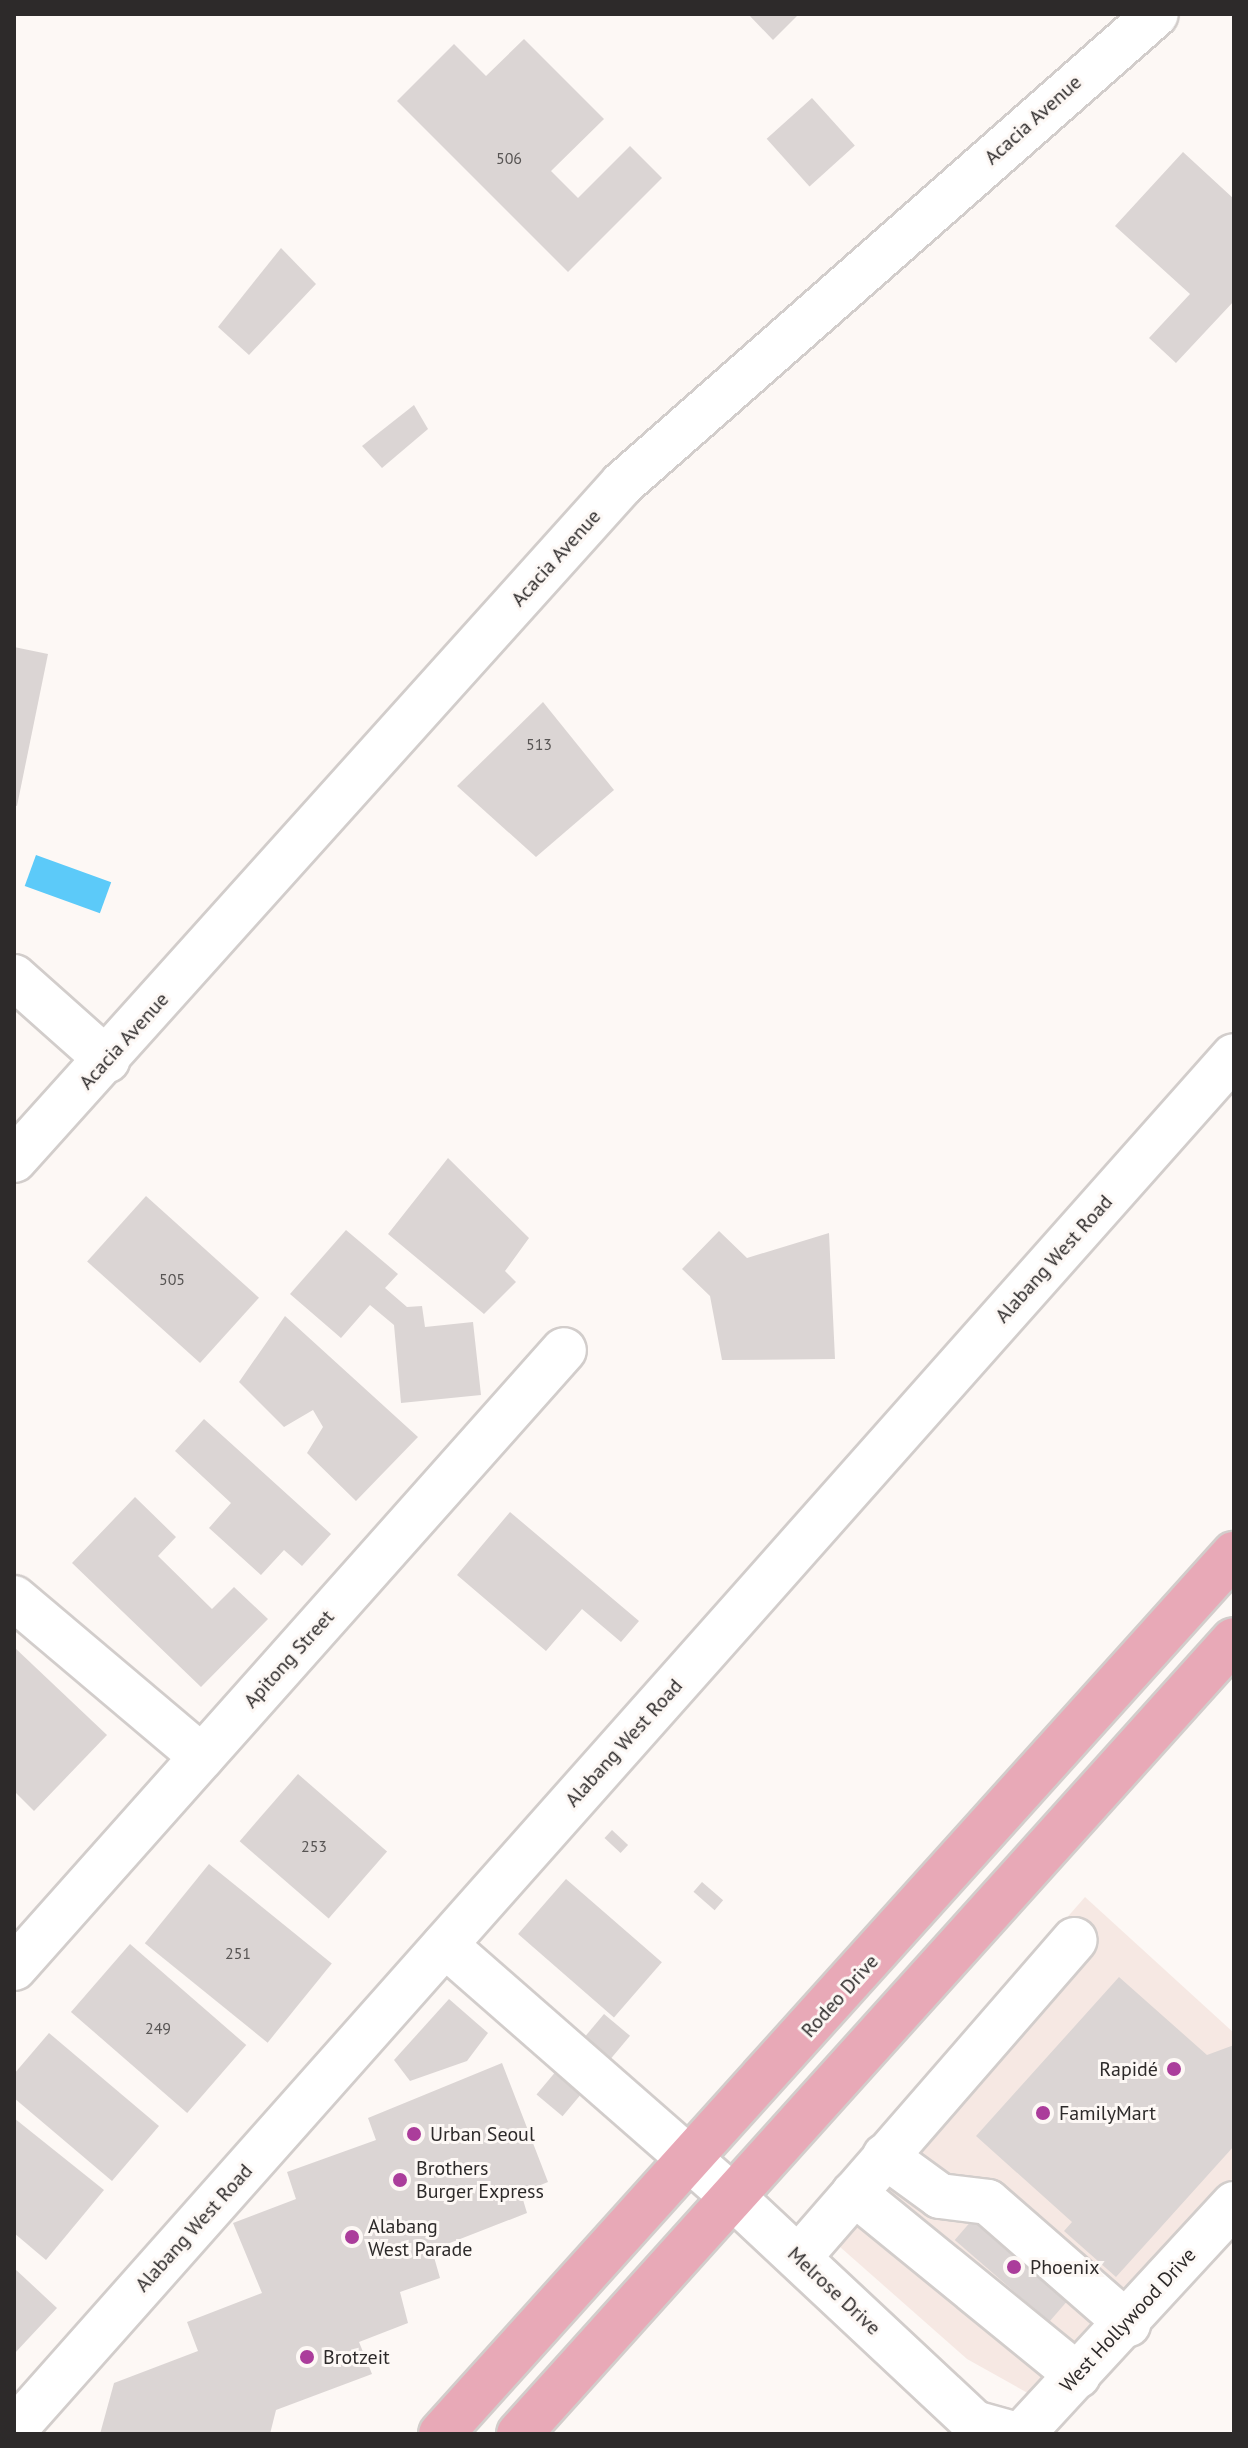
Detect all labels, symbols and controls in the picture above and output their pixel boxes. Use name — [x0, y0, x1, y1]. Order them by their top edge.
street label: Acacia Avenue — [979, 70, 1087, 170]
house number: 506 — [496, 148, 522, 168]
street label: Acacia Avenue — [506, 504, 606, 612]
house number: 513 — [526, 734, 552, 754]
street label: Acacia Avenue — [74, 987, 174, 1095]
street label: Alabang West Road — [990, 1190, 1118, 1328]
house number: 505 — [159, 1269, 185, 1289]
street label: Apitong Street — [239, 1605, 339, 1713]
street label: Alabang West Road — [560, 1674, 688, 1812]
house number: 253 — [301, 1836, 327, 1856]
house number: 251 — [225, 1943, 251, 1963]
street label: Rodeo Drive — [797, 1950, 883, 2042]
house number: 249 — [145, 2018, 171, 2038]
place label: Rapidé — [1099, 2057, 1158, 2081]
marker: Rapidé — [1165, 2060, 1183, 2078]
place label: FamilyMart — [1059, 2101, 1156, 2125]
marker: FamilyMart — [1034, 2104, 1052, 2122]
place label: Urban Seoul — [430, 2122, 535, 2146]
marker: Urban Seoul — [405, 2125, 423, 2143]
place label: Brothers Burger Express — [416, 2156, 544, 2203]
street label: Alabang West Road — [130, 2159, 258, 2297]
marker: Brothers Burger Express — [391, 2171, 409, 2189]
place label: Alabang West Parade — [368, 2214, 472, 2261]
marker: Alabang West Parade — [343, 2228, 361, 2246]
street label: Melrose Drive — [783, 2242, 885, 2340]
street label: West Hollywood Drive — [1055, 2243, 1201, 2397]
place label: Phoenix — [1030, 2255, 1100, 2279]
marker: Phoenix — [1005, 2258, 1023, 2276]
place label: Brotzeit — [323, 2345, 390, 2369]
marker: Brotzeit — [298, 2348, 316, 2366]

